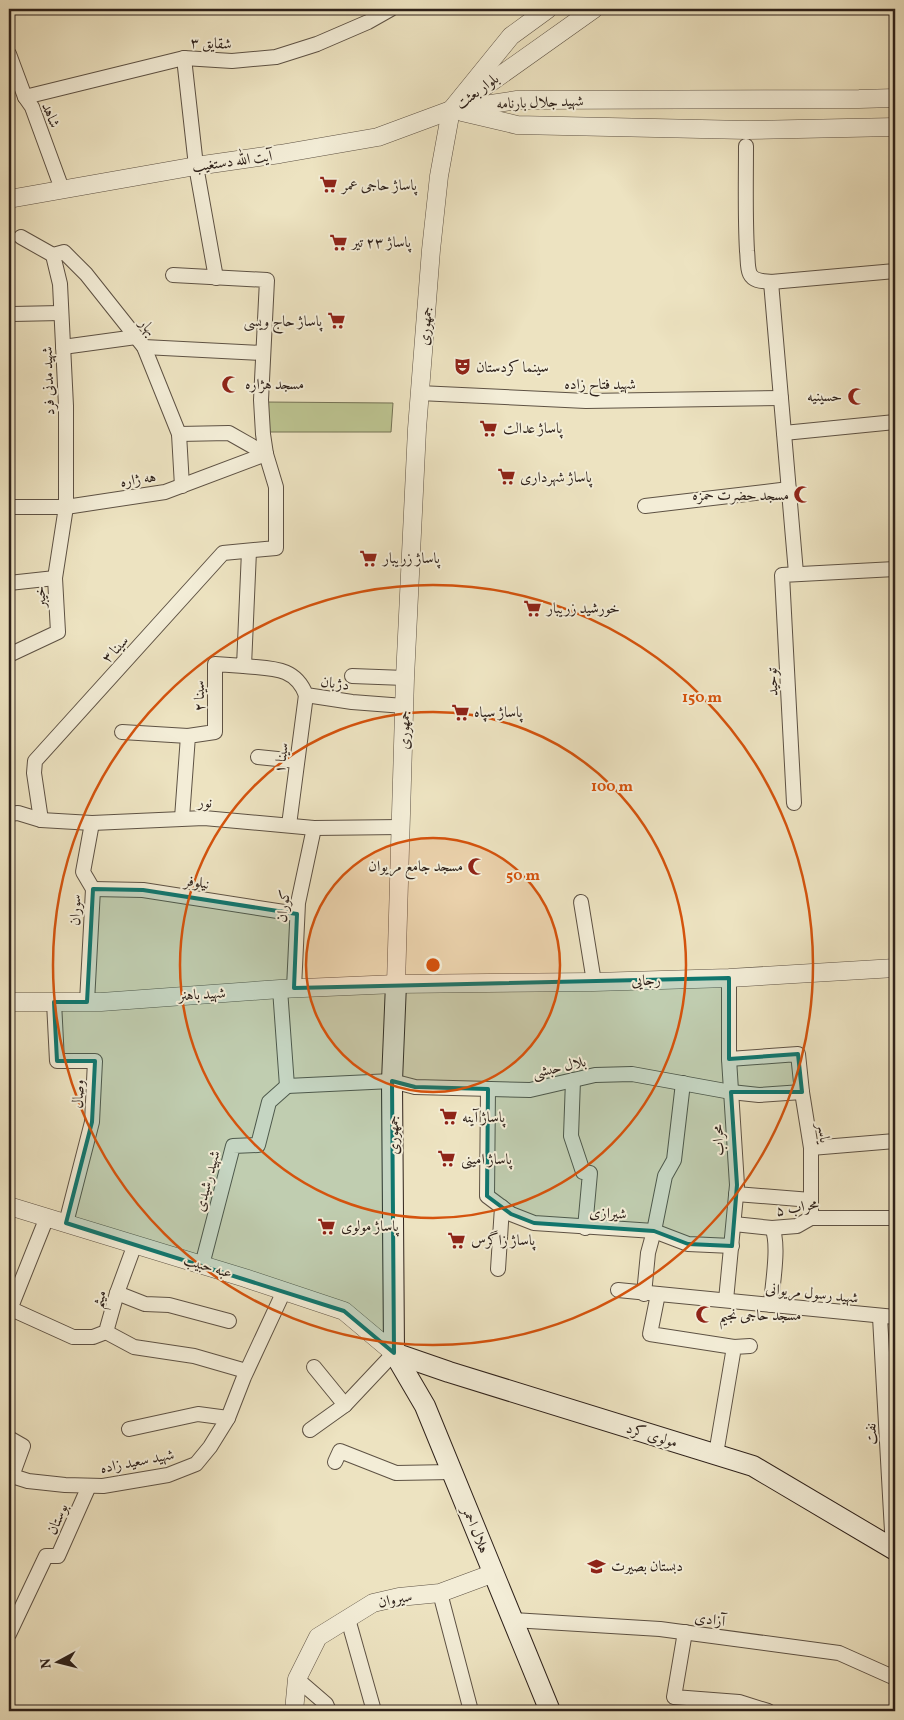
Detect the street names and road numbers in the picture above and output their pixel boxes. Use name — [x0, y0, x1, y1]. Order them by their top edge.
street label: شقایق ۳ — [190, 33, 232, 56]
street label: بلوار بعثت — [452, 69, 504, 115]
street label: شهید جلال بارنامه — [496, 91, 584, 116]
street label: شاهد — [35, 100, 64, 131]
street label: آیت الله دستغیب — [190, 143, 275, 179]
street label: جمهوری — [414, 306, 439, 347]
street label: بهار — [132, 313, 160, 341]
street label: شهید مدنی فرد — [38, 346, 61, 416]
street label: شهید فتاح زاده — [564, 375, 636, 397]
street label: هه ژاره — [119, 467, 158, 494]
street label: خیبر — [30, 585, 53, 610]
street label: سینا ۳ — [98, 632, 134, 669]
street label: توحید — [762, 667, 785, 697]
street label: دژبان — [319, 672, 351, 697]
street label: سینا ۲ — [190, 680, 211, 712]
street label: جمهوری — [395, 710, 416, 750]
street label: سینا ۱ — [270, 741, 295, 775]
street label: نور — [195, 793, 213, 814]
street label: نیلوفر — [181, 871, 211, 896]
street label: کوران — [272, 889, 297, 924]
street label: سوران — [65, 894, 88, 926]
street label: رجایی — [631, 970, 661, 993]
street label: شهید باهنر — [176, 983, 226, 1008]
street label: بلال حبشی — [530, 1052, 588, 1085]
street label: وصال — [68, 1079, 91, 1109]
street label: جمهوری — [384, 1115, 405, 1155]
street label: یاسر — [810, 1120, 834, 1146]
street label: محراب — [708, 1124, 731, 1156]
street label: شهید رشیدی — [190, 1148, 227, 1214]
street label: محراب ۵ — [774, 1194, 820, 1223]
street label: شیرازی — [589, 1203, 627, 1226]
street label: عبه حبیب — [181, 1250, 234, 1285]
street label: شهید رسول مریوانی — [764, 1279, 859, 1310]
street label: میثم — [88, 1288, 116, 1312]
street label: مولوی کرد — [623, 1419, 680, 1454]
street label: نفت — [861, 1422, 884, 1445]
street label: شهید سعید زاده — [98, 1445, 176, 1480]
street label: بوستان — [42, 1501, 74, 1539]
street label: هلال احمر — [455, 1502, 493, 1557]
street label: سیروان — [376, 1587, 414, 1614]
street label: آزادی — [693, 1608, 728, 1633]

